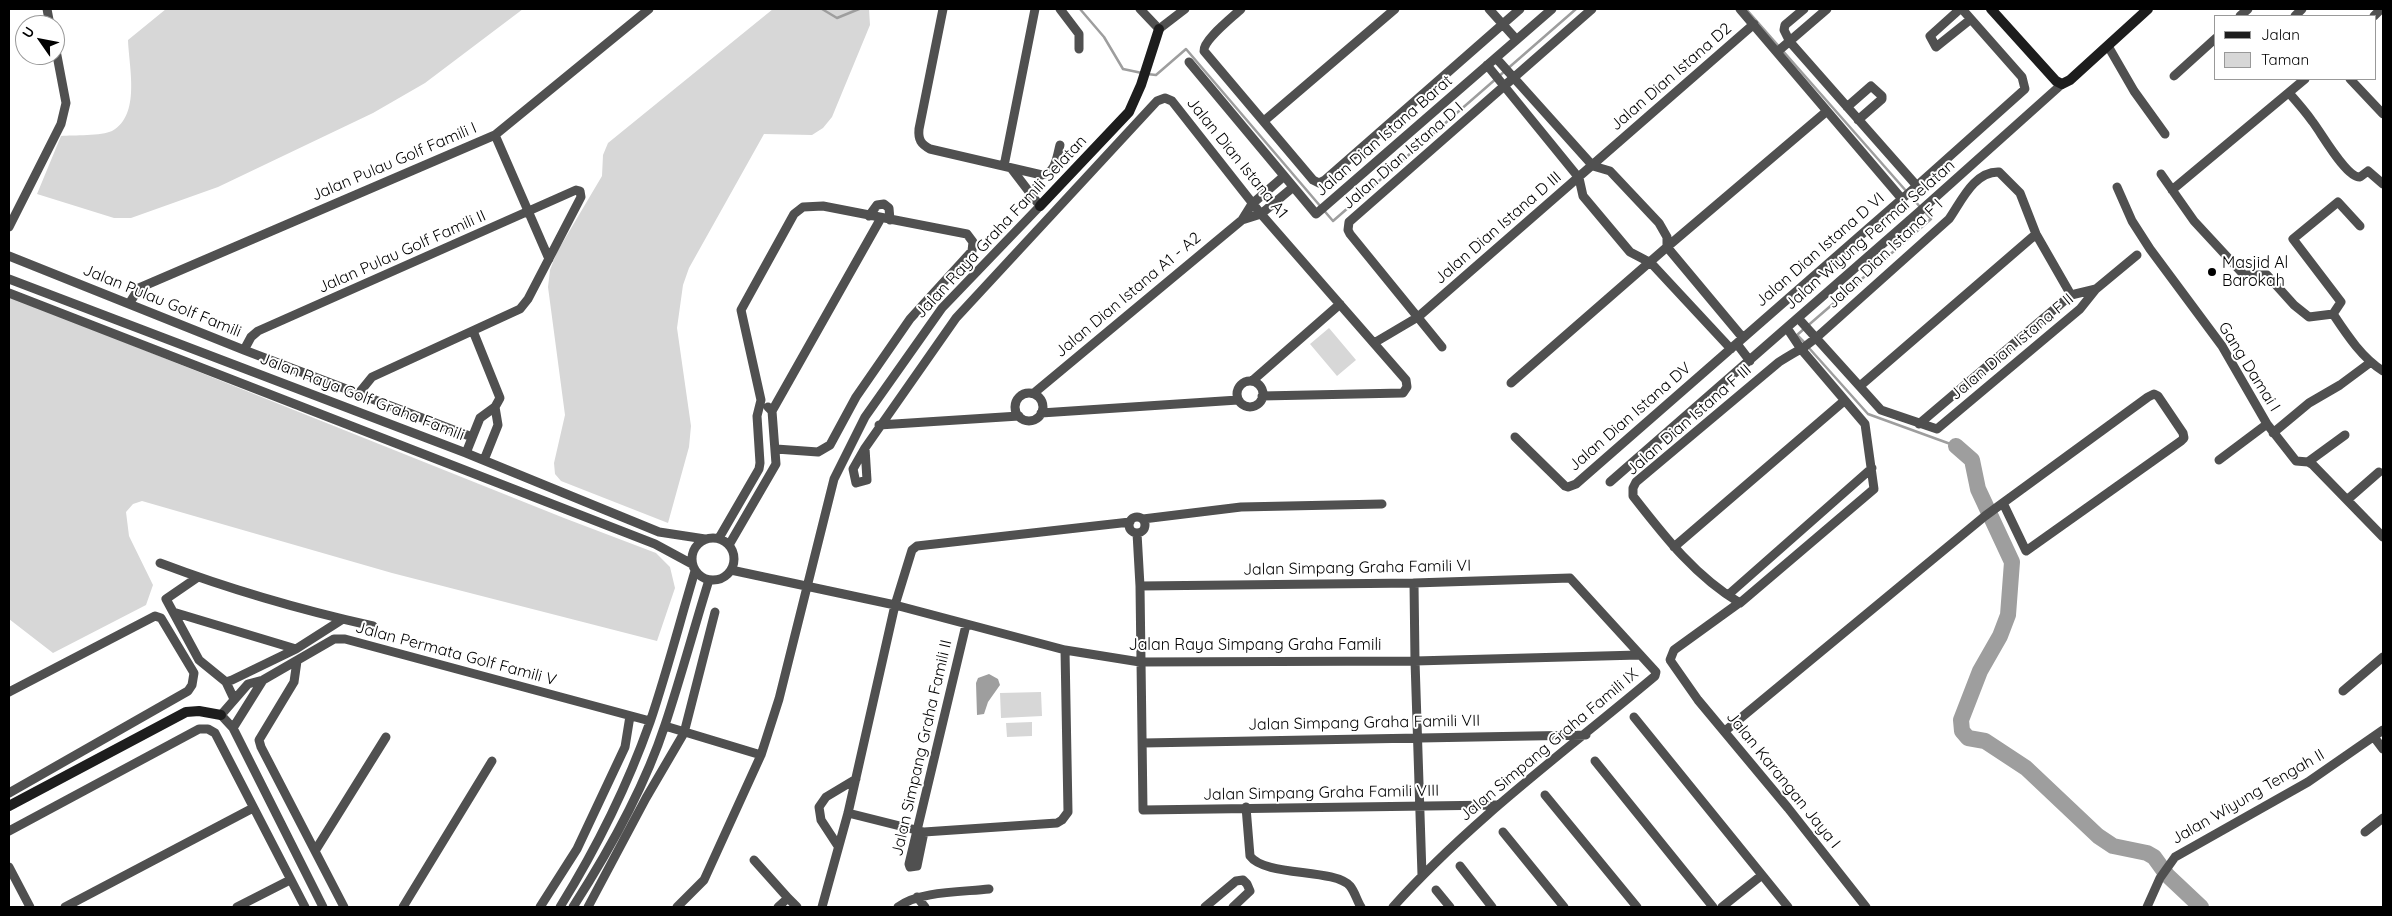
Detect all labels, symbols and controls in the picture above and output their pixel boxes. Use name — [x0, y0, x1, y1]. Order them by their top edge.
north arrow — [15, 15, 65, 65]
legend — [2214, 15, 2377, 80]
street label: Jalan Dian Istana D2 — [1606, 19, 1736, 135]
text: U — [18, 23, 38, 41]
text: Jalan — [2261, 25, 2300, 44]
text: Taman — [2261, 50, 2309, 69]
street label: Jalan Dian Istana Barat — [1312, 71, 1456, 201]
street label: Jalan Dian Istana A1 — [1182, 94, 1292, 222]
street label: Jalan Dian Istana D I — [1339, 98, 1467, 214]
street label: Jalan Pulau Golf Famili I — [309, 118, 479, 206]
street label: Jalan Raya Graha Famili Selatan — [911, 132, 1091, 322]
street label: Jalan Wiyung Permai Selatan — [1781, 156, 1959, 314]
street label: Jalan Dian Istana D III — [1431, 168, 1565, 288]
street label: Jalan Dian Istana D VI — [1752, 189, 1888, 311]
street label: Jalan Dian Istana F I — [1823, 195, 1947, 313]
street label: Jalan Pulau Golf Famili II — [315, 206, 489, 298]
street label: Jalan Dian Istana A1 - A2 — [1051, 228, 1205, 362]
place label: Masjid Al Barokah — [2222, 253, 2288, 291]
street label: Jalan Pulau Golf Famili — [80, 260, 244, 342]
marker: Masjid Al Barokah — [2206, 266, 2218, 278]
street label: Jalan Dian Istana F II — [1946, 290, 2078, 404]
street label: Gang Damai I — [2214, 319, 2284, 415]
street label: Jalan Raya Golf Graha Famili — [257, 349, 467, 445]
street label: Jalan Dian Istana DV — [1565, 359, 1695, 475]
street label: Jalan Dian Istana F III — [1623, 360, 1755, 480]
street label: Jalan Simpang Graha Famili VI — [1243, 556, 1471, 580]
street label: Jalan Permata Golf Famili V — [353, 618, 559, 690]
street label: Jalan Raya Simpang Graha Famili — [1129, 635, 1381, 655]
street label: Jalan Simpang Graha Famili II — [888, 638, 956, 858]
street label: Jalan Simpang Graha Famili IX — [1456, 665, 1642, 825]
street label: Jalan Karangan Jaya I — [1722, 708, 1844, 852]
street label: Jalan Simpang Graha Famili VII — [1248, 711, 1480, 735]
street label: Jalan Wiyung Tengah II — [2168, 745, 2328, 849]
street label: Jalan Simpang Graha Famili VIII — [1203, 781, 1439, 805]

